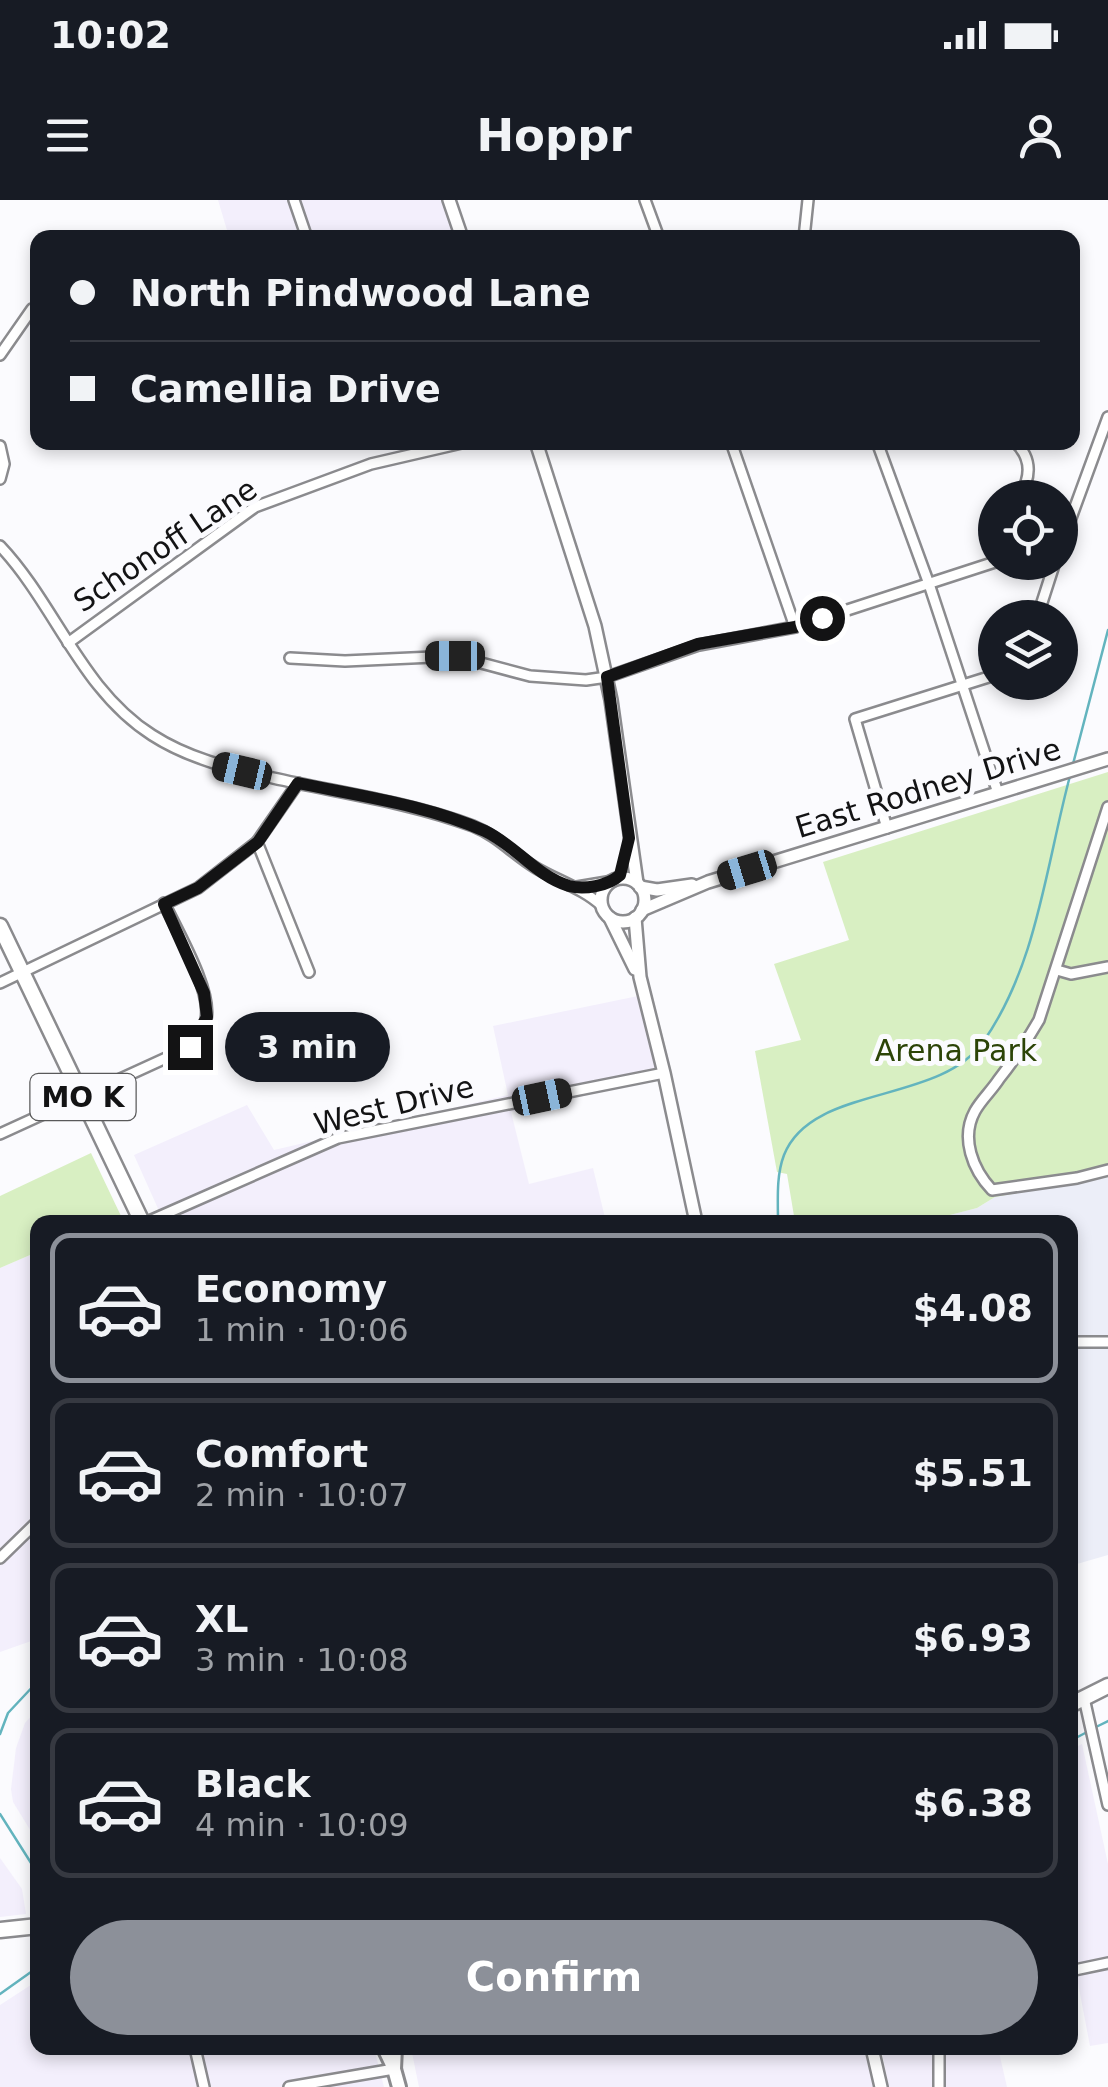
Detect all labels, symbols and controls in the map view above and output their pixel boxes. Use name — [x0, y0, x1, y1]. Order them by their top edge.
text: 10:02 — [50, 13, 171, 57]
icon: menu — [40, 108, 95, 163]
icon: person — [1013, 108, 1068, 163]
text: Hoppr — [476, 109, 632, 162]
text: North Pindwood Lane — [130, 271, 591, 315]
text: Camellia Drive — [130, 367, 441, 411]
street label: Schonoff Lane — [67, 471, 263, 619]
map controls — [978, 480, 1078, 700]
button: locate — [978, 480, 1078, 580]
route start — [800, 596, 845, 641]
button: layers — [978, 600, 1078, 700]
car — [425, 641, 485, 671]
street label: East Rodney Drive — [791, 731, 1065, 845]
car — [209, 750, 275, 792]
car — [714, 847, 780, 893]
callout: 3 min — [225, 1012, 390, 1082]
route end — [168, 1025, 213, 1070]
text: 3 min — [257, 1028, 358, 1066]
park label: Arena Park — [875, 1033, 1038, 1068]
street label: West Drive — [311, 1068, 477, 1142]
road number: MO K — [31, 1074, 136, 1120]
car — [510, 1076, 574, 1118]
icon: car — [75, 1263, 165, 1353]
text: Economy — [195, 1267, 387, 1311]
text: $4.08 — [913, 1286, 1033, 1330]
text: 1 min · 10:06 — [195, 1311, 409, 1349]
icon: car — [75, 1428, 165, 1518]
text: Comfort — [195, 1432, 368, 1476]
text: $5.51 — [913, 1451, 1033, 1495]
text: 2 min · 10:07 — [195, 1476, 409, 1514]
icon: car — [75, 1593, 165, 1683]
text: XL — [195, 1597, 249, 1641]
text: $6.93 — [913, 1616, 1033, 1660]
text: 3 min · 10:08 — [195, 1641, 409, 1679]
icon: car — [75, 1758, 165, 1848]
text: Black — [195, 1762, 310, 1806]
text: $6.38 — [913, 1781, 1033, 1825]
text: 4 min · 10:09 — [195, 1806, 409, 1844]
button: Confirm — [70, 1920, 1038, 2035]

